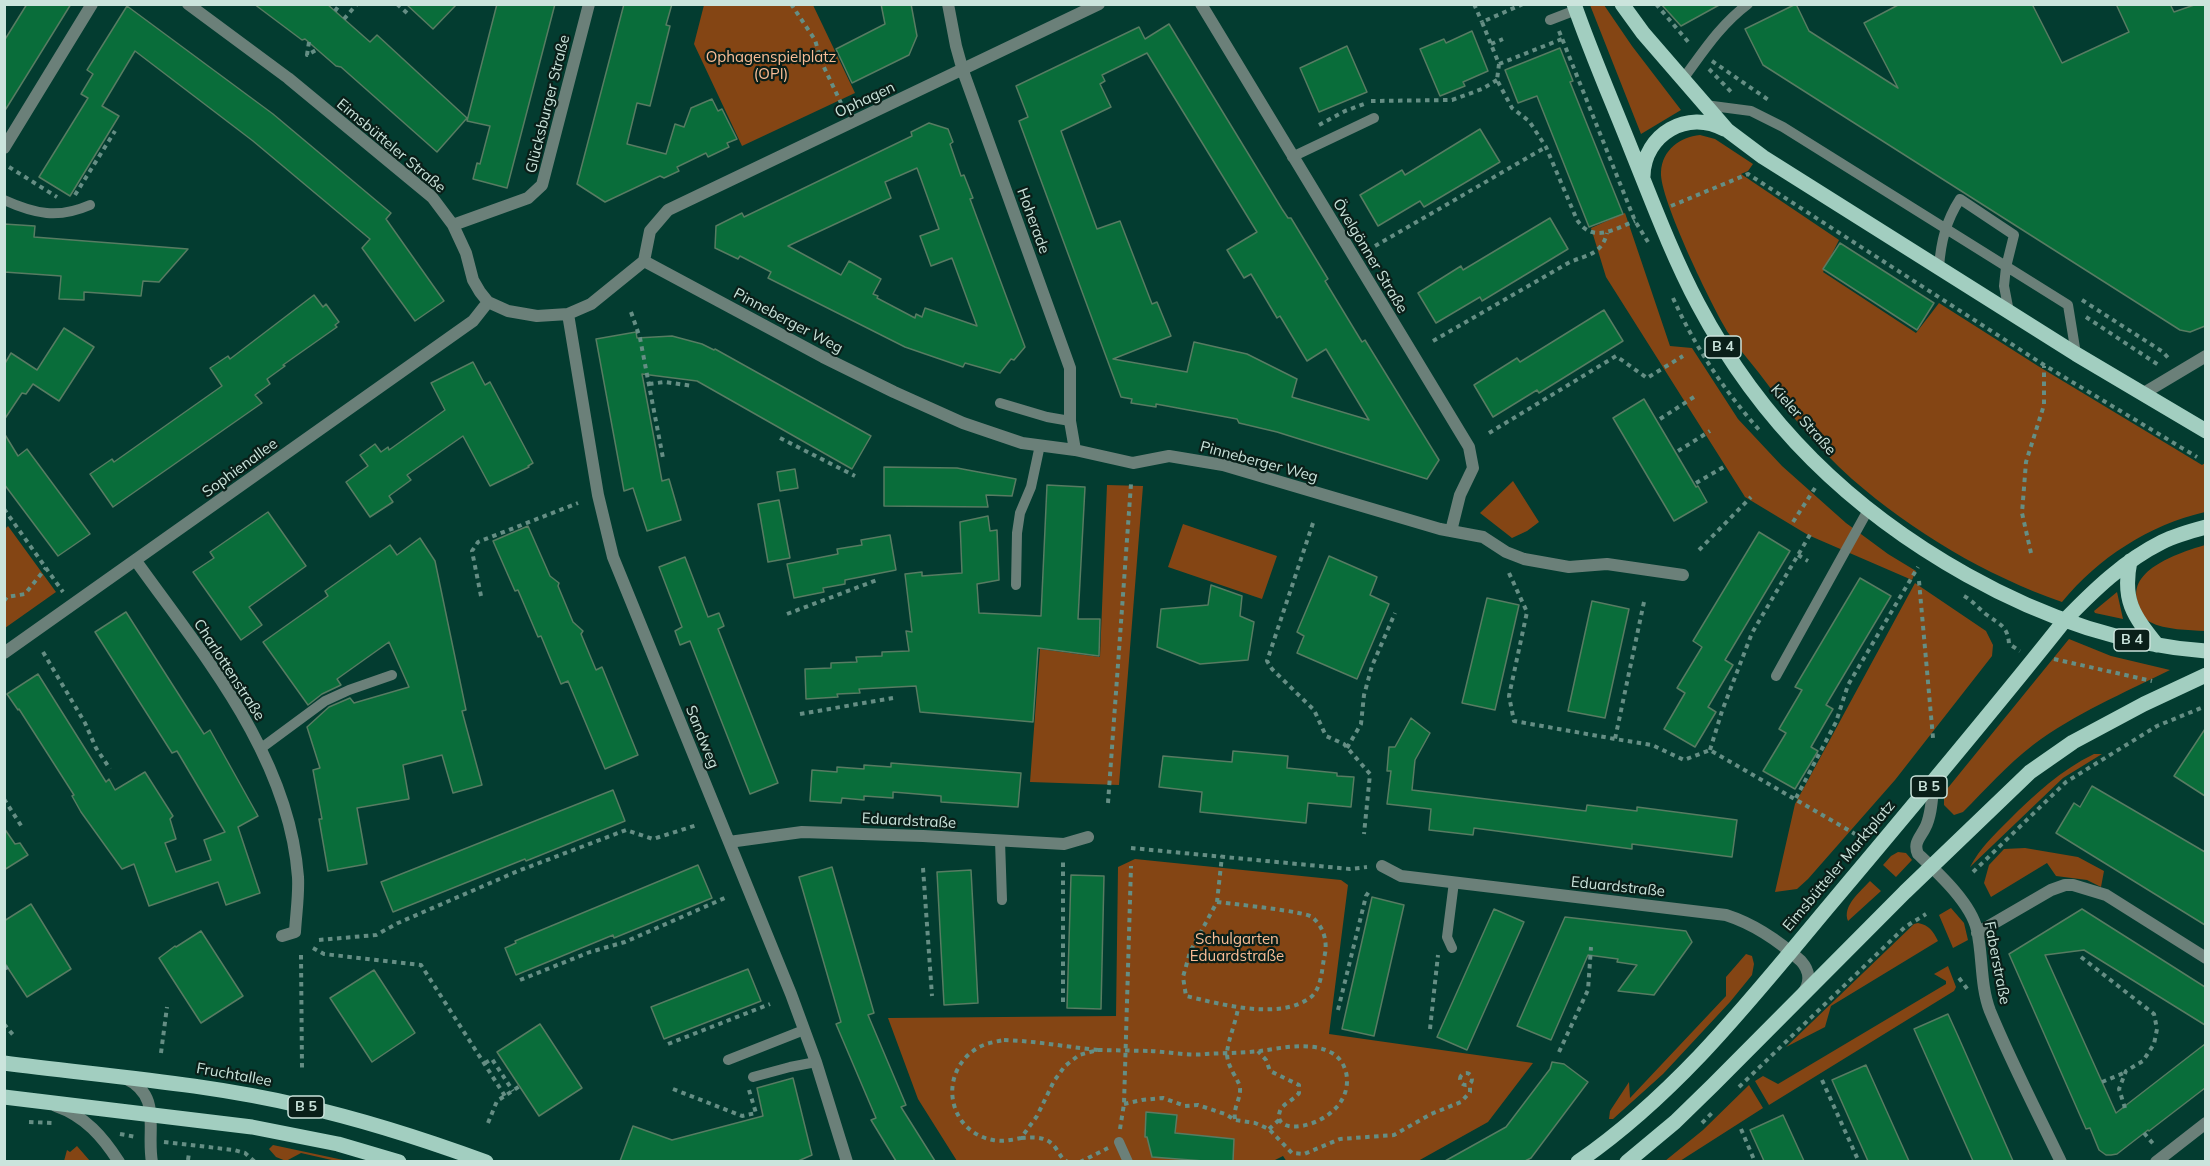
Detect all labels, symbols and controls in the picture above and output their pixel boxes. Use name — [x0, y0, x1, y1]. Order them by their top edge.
street label: Glücksburger Straße — [522, 33, 574, 175]
park label: Ophagenspielplatz (OPI) — [706, 48, 836, 83]
street label: Ophagen — [832, 78, 898, 122]
street label: Eimsbütteler Straße — [333, 95, 449, 197]
street label: Hoherade — [1013, 186, 1053, 256]
street label: Övelgönner Straße — [1329, 195, 1411, 317]
street label: Pinneberger Weg — [730, 285, 846, 357]
road number: B 4 — [1705, 336, 1741, 358]
street label: Kieler Straße — [1767, 381, 1839, 459]
street label: Sophienallee — [199, 435, 281, 501]
street label: Pinneberger Weg — [1198, 438, 1320, 486]
street label: Charlottenstraße — [189, 616, 269, 724]
road number: B 4 — [2114, 629, 2150, 651]
street label: Sandweg — [681, 703, 723, 771]
road number: B 5 — [1911, 776, 1947, 798]
street label: Eimsbütteler Marktplatz — [1779, 797, 1899, 935]
street label: Eduardstraße — [861, 810, 957, 832]
street label: Eduardstraße — [1570, 873, 1666, 901]
street label: Faberstraße — [1980, 920, 2014, 1006]
park label: Schulgarten Eduardstraße — [1190, 930, 1284, 965]
street label: Fruchtallee — [195, 1060, 273, 1090]
road number: B 5 — [288, 1096, 324, 1118]

